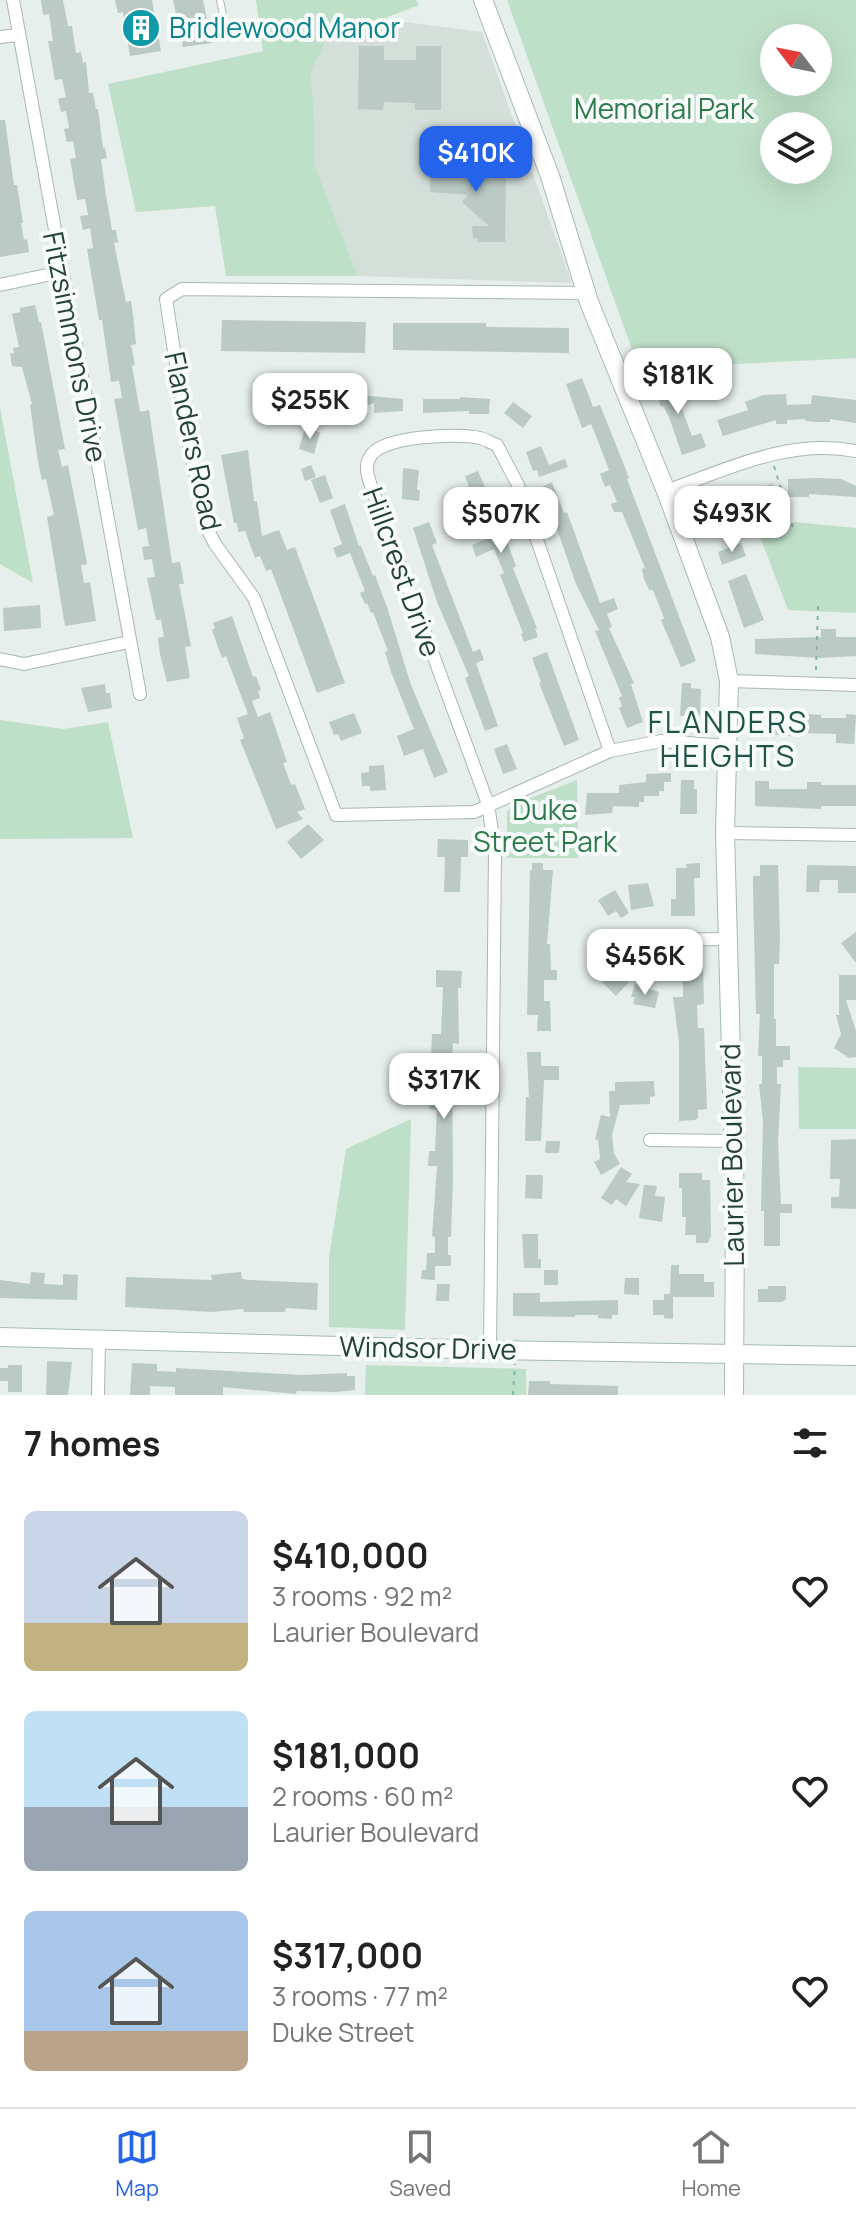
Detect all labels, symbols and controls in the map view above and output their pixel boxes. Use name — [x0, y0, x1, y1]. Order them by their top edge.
building icon: Bridlewood Manor — [120, 7, 162, 49]
place label: Bridlewood Manor — [169, 8, 400, 46]
north arrow — [760, 24, 832, 96]
map controls — [760, 24, 832, 184]
park label: Memorial Park — [574, 89, 755, 127]
button: layers — [760, 112, 832, 184]
pin: $410K — [420, 126, 532, 194]
text: $410K — [437, 134, 515, 170]
street label: Fitzsimmons Drive — [35, 228, 117, 465]
street label: Flanders Road — [156, 348, 231, 534]
pin: $181K — [622, 348, 734, 416]
text: $181K — [642, 356, 714, 392]
pin: $255K — [254, 373, 366, 441]
text: $255K — [270, 381, 350, 417]
street label: Hillcrest Drive — [355, 482, 451, 662]
pin: $493K — [676, 486, 788, 554]
pin: $507K — [445, 487, 557, 555]
text: $493K — [692, 494, 772, 530]
text: $507K — [461, 495, 541, 531]
district label: FLANDERS HEIGHTS — [648, 701, 808, 776]
park label: Duke Street Park — [473, 790, 618, 860]
pin: $456K — [589, 929, 701, 997]
text: $456K — [605, 937, 685, 973]
street label: Laurier Boulevard — [710, 1043, 752, 1267]
pin: $317K — [388, 1053, 500, 1121]
text: $317K — [407, 1061, 481, 1097]
street label: Windsor Drive — [339, 1326, 517, 1368]
text: 7 homes — [24, 1420, 160, 1466]
icon: filters — [788, 1421, 832, 1465]
text: $410,000 — [272, 1532, 429, 1578]
icon: home — [88, 1543, 184, 1639]
icon: heart — [788, 1569, 832, 1613]
text: 3 rooms · 92 m² — [272, 1578, 452, 1614]
text: Laurier Boulevard — [272, 1614, 479, 1650]
text: $181,000 — [272, 1732, 420, 1778]
icon: home — [88, 1743, 184, 1839]
icon: heart — [788, 1769, 832, 1813]
text: 2 rooms · 60 m² — [272, 1778, 454, 1814]
text: Laurier Boulevard — [272, 1814, 479, 1850]
text: $317,000 — [272, 1932, 423, 1978]
icon: home — [88, 1943, 184, 2039]
icon: heart — [788, 1969, 832, 2013]
text: 3 rooms · 77 m² — [272, 1978, 448, 2014]
text: Duke Street — [272, 2014, 414, 2050]
tab: Map — [115, 2125, 159, 2203]
tab: Saved — [389, 2125, 451, 2203]
tab: Home — [681, 2125, 741, 2203]

